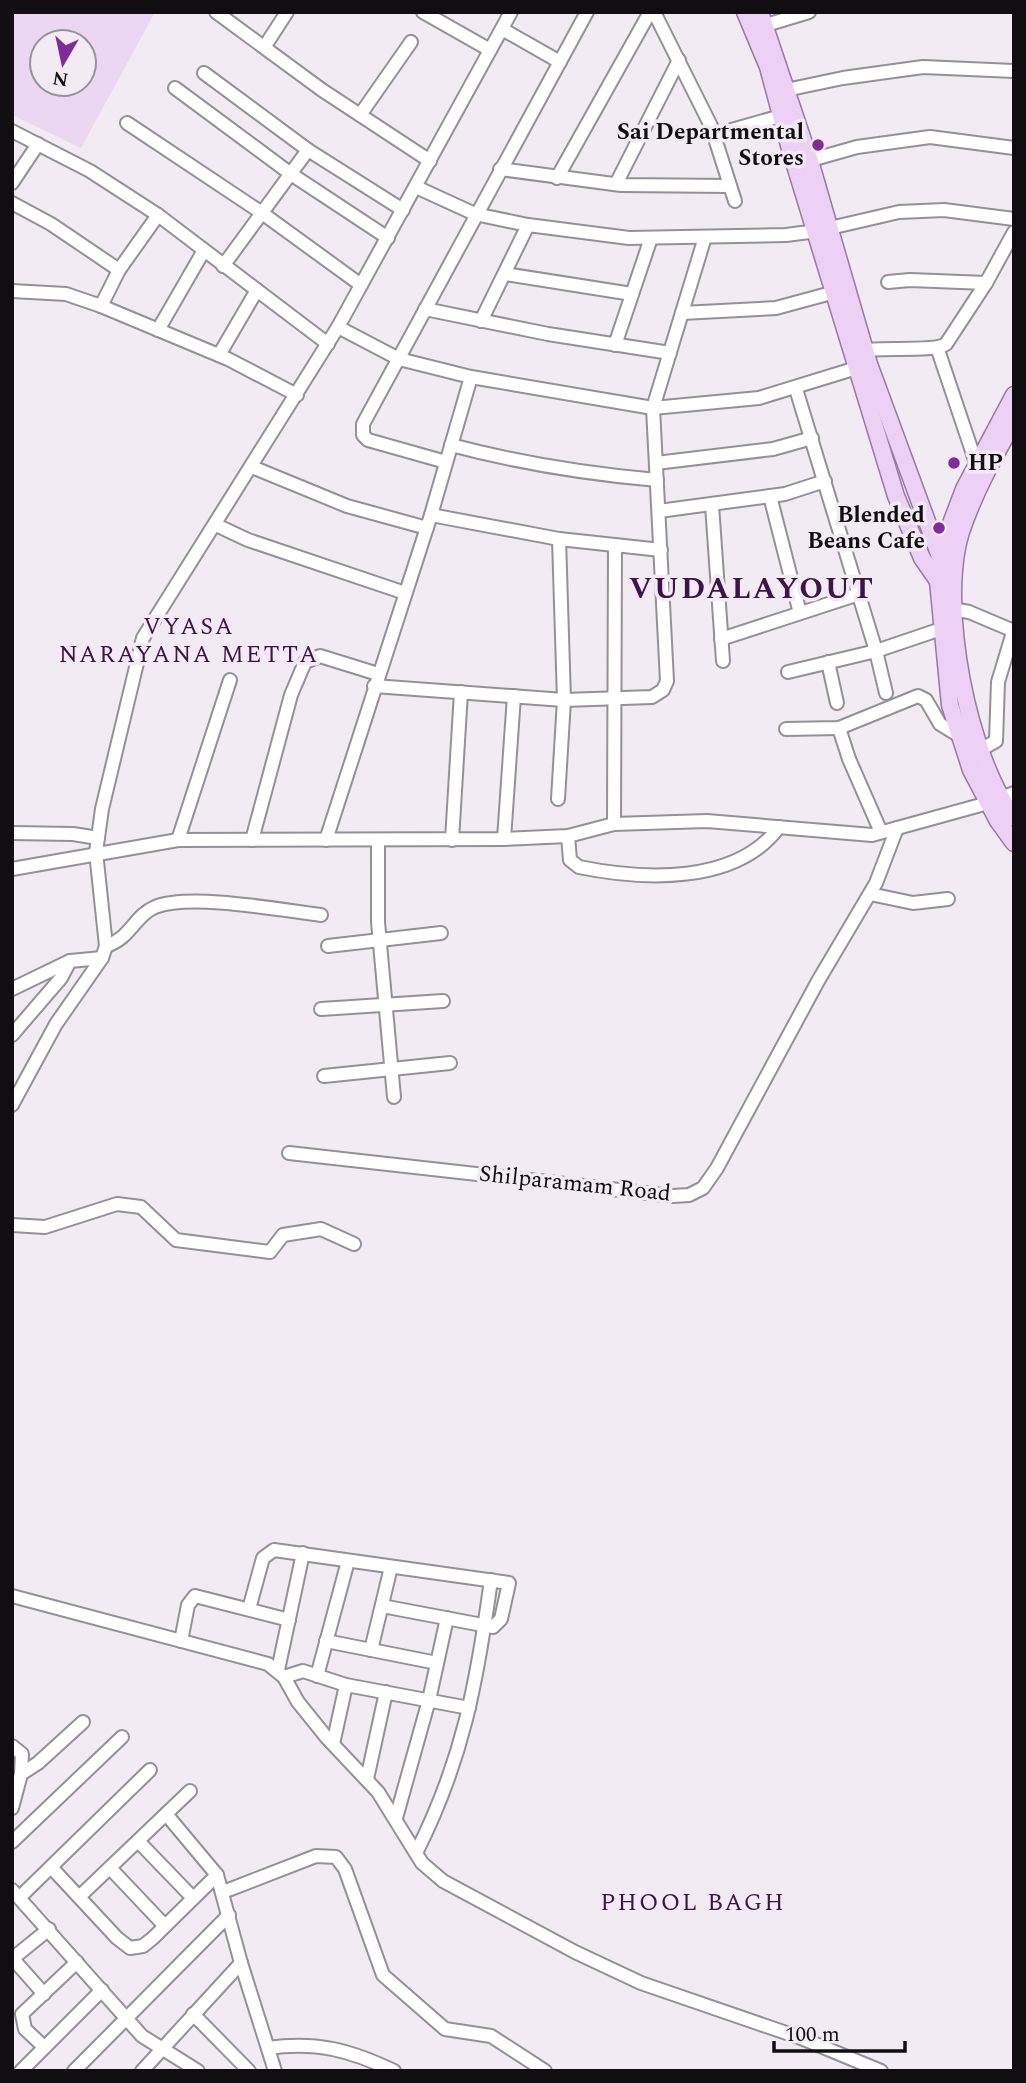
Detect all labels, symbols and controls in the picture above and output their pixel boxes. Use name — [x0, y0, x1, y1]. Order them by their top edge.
north arrow — [28, 28, 98, 98]
text: N — [51, 63, 71, 94]
place label: Sai Departmental Stores — [617, 115, 804, 176]
marker: Sai Departmental Stores — [810, 137, 826, 153]
place label: HP — [968, 446, 1003, 481]
marker: HP — [946, 455, 962, 471]
place label: Blended Beans Cafe — [807, 498, 925, 559]
marker: Blended Beans Cafe — [931, 520, 947, 536]
district label: VUDALAYOUT — [629, 566, 875, 612]
district label: VYASA NARAYANA METTA — [59, 609, 319, 673]
street label: Shilparamam Road — [477, 1157, 673, 1211]
district label: PHOOL BAGH — [600, 1885, 786, 1921]
scale bar — [774, 2010, 905, 2054]
text: 100 m — [785, 2019, 840, 2051]

